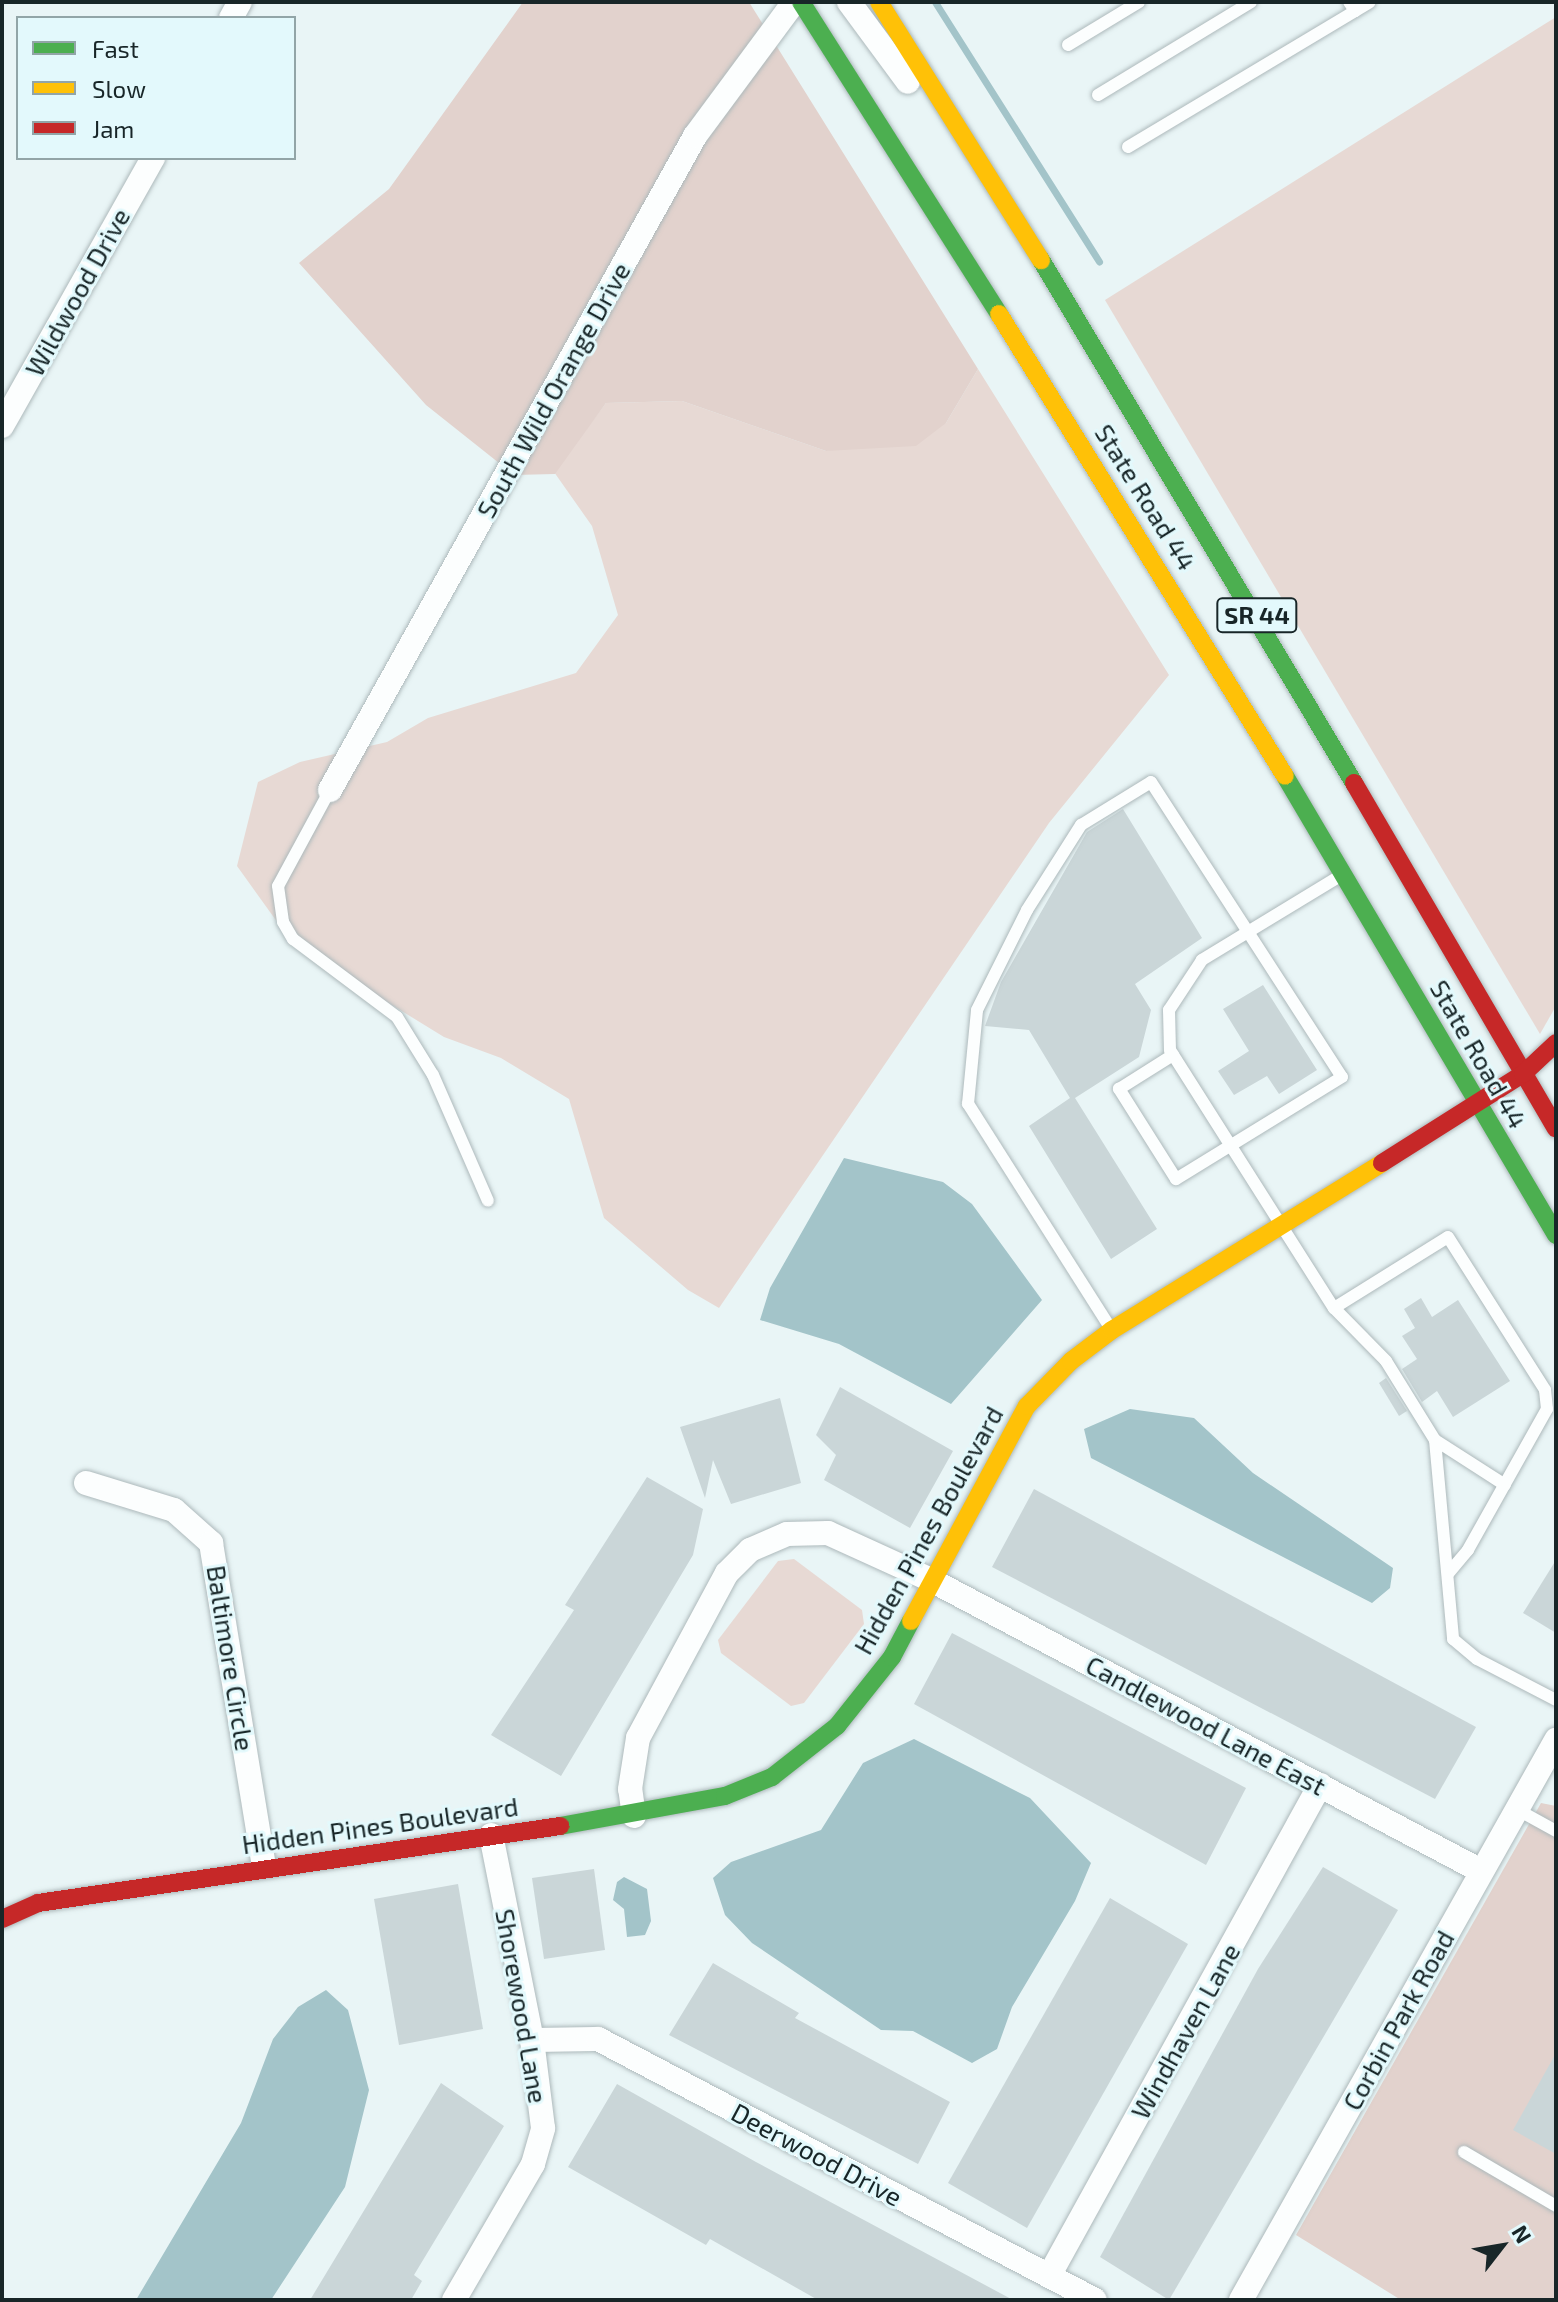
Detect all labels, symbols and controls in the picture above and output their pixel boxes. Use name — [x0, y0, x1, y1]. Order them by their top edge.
legend — [16, 16, 296, 160]
text: Fast — [92, 34, 139, 63]
text: Slow — [92, 74, 146, 103]
text: Jam — [92, 114, 134, 143]
street label: Wildwood Drive — [18, 203, 136, 381]
street label: South Wild Orange Drive — [470, 257, 636, 523]
street label: State Road 44 — [1089, 418, 1203, 576]
road number: SR 44 — [1215, 595, 1299, 635]
street label: State Road 44 — [1424, 974, 1534, 1134]
street label: Hidden Pines Boulevard — [847, 1401, 1009, 1659]
street label: Baltimore Circle — [201, 1563, 261, 1753]
street label: Candlewood Lane East — [1081, 1649, 1331, 1801]
street label: Hidden Pines Boulevard — [240, 1790, 520, 1860]
street label: Shorewood Lane — [490, 1906, 554, 2106]
street label: Corbin Park Road — [1336, 1925, 1460, 2115]
street label: Windhaven Lane — [1124, 1938, 1246, 2124]
street label: Deerwood Drive — [726, 2096, 908, 2212]
north arrow — [1462, 2206, 1542, 2286]
text: N — [1507, 2220, 1538, 2247]

